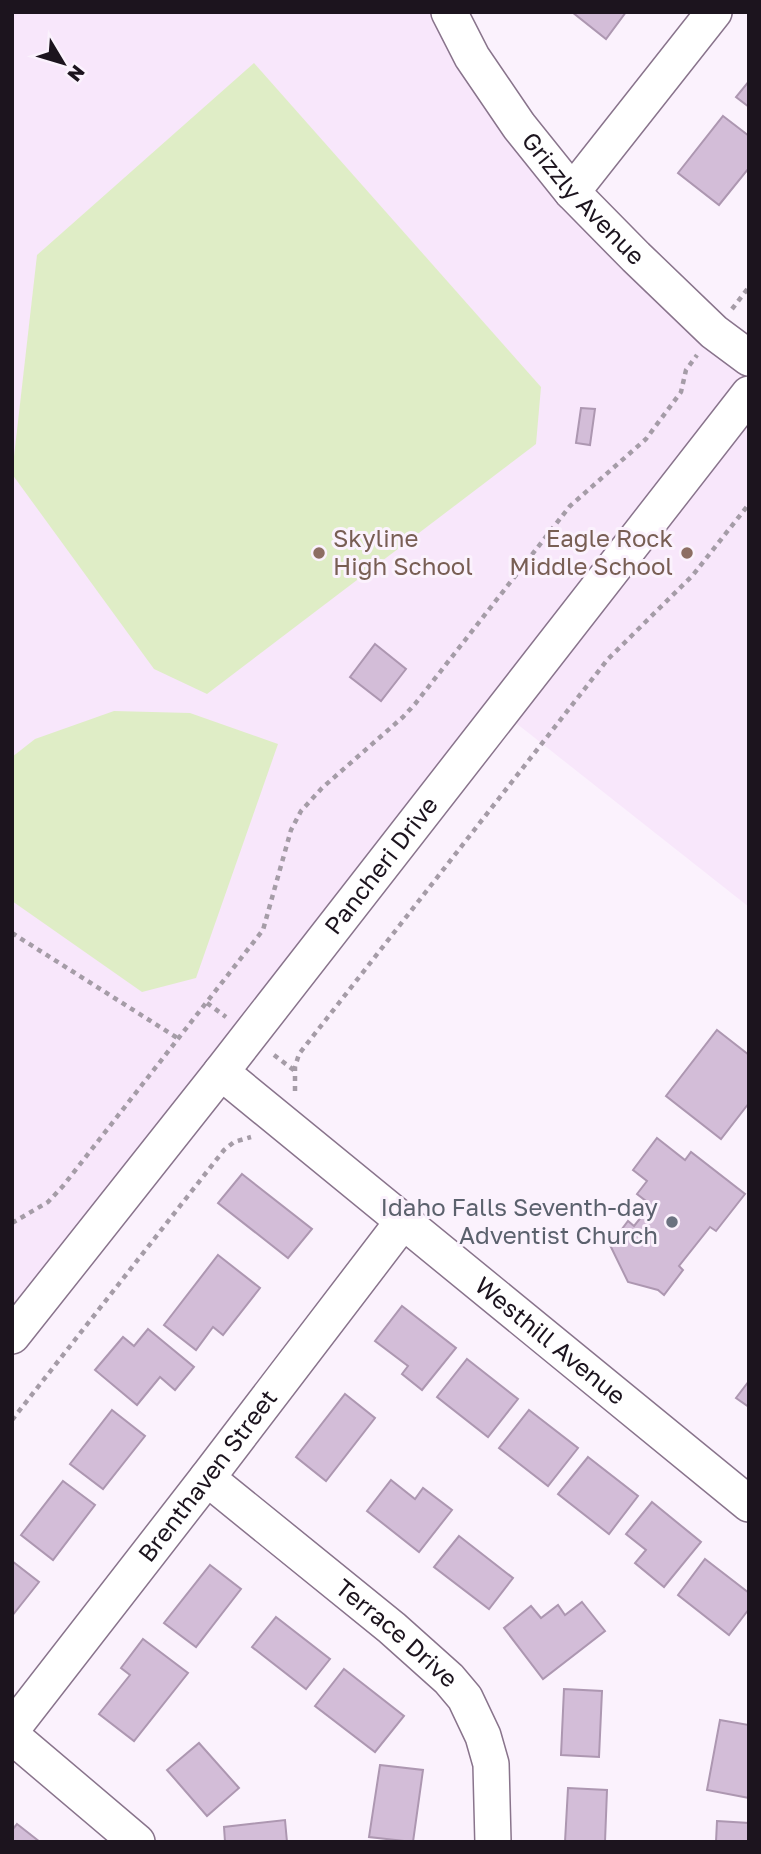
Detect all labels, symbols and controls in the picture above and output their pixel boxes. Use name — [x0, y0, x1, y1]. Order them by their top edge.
north arrow — [28, 28, 98, 98]
text: N — [63, 61, 90, 87]
street label: Grizzly Avenue — [517, 126, 651, 270]
place label: Skyline High School — [333, 523, 473, 580]
place label: Eagle Rock Middle School — [509, 523, 673, 580]
marker: Skyline High School — [311, 545, 327, 561]
marker: Eagle Rock Middle School — [679, 545, 695, 561]
street label: Pancheri Drive — [318, 790, 443, 940]
place label: Idaho Falls Seventh-day Adventist Church — [381, 1192, 658, 1249]
marker: Idaho Falls Seventh-day Adventist Church — [664, 1214, 680, 1230]
street label: Westhill Avenue — [470, 1270, 632, 1410]
street label: Brenthaven Street — [131, 1383, 282, 1567]
street label: Terrace Drive — [330, 1572, 464, 1693]

